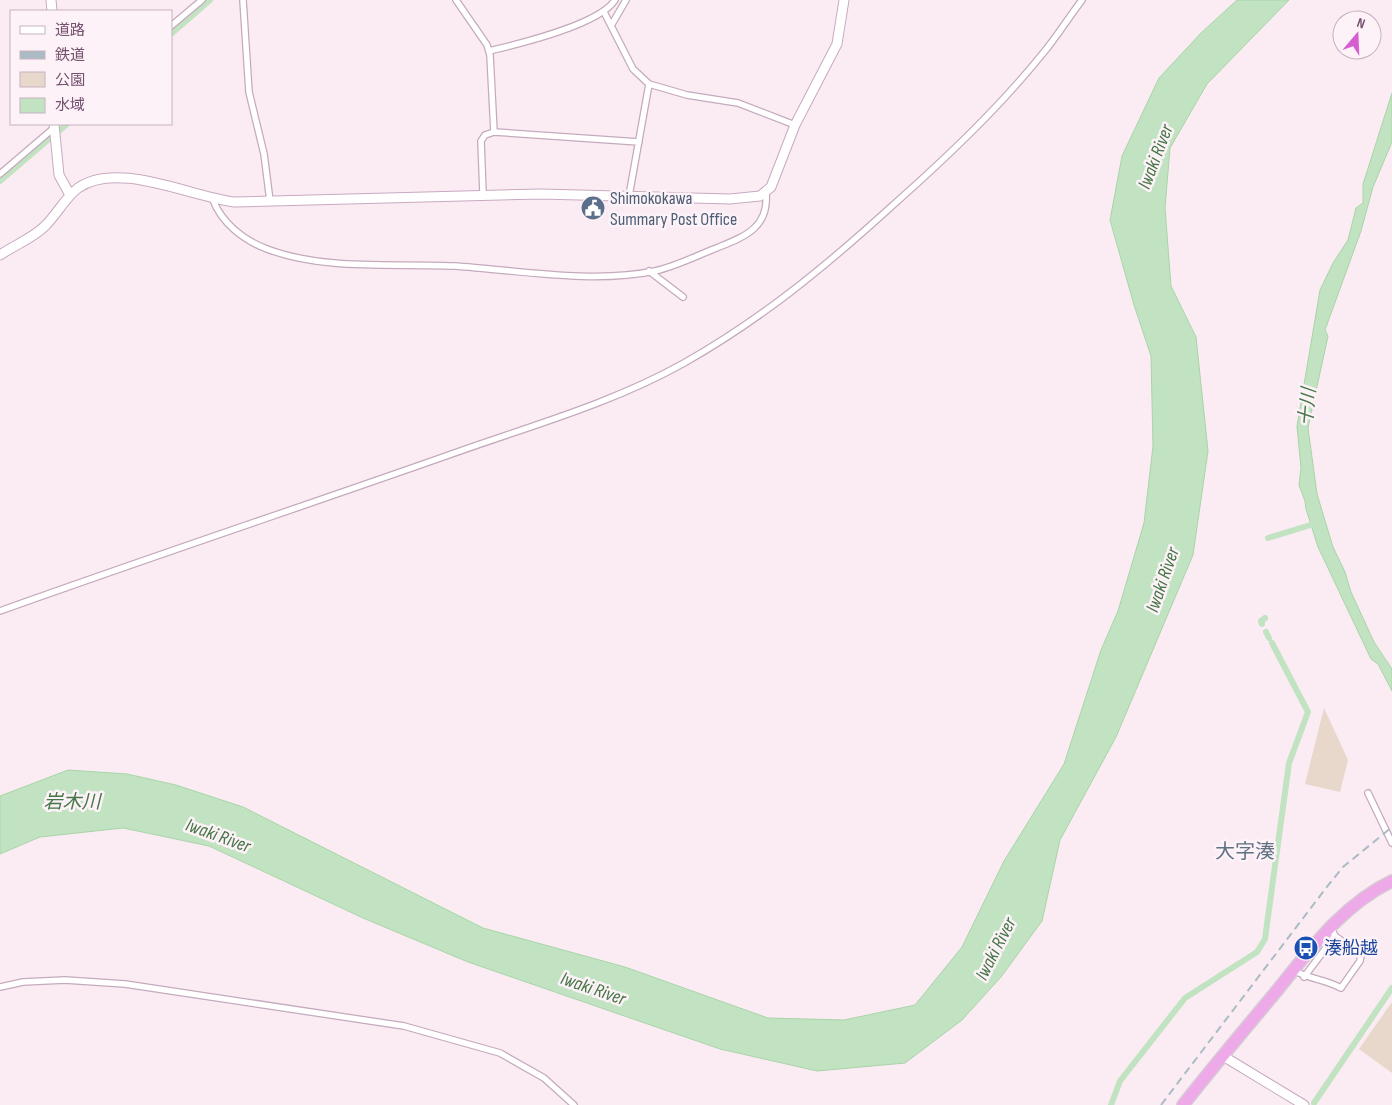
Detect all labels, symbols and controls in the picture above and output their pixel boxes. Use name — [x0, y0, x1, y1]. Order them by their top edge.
legend — [10, 10, 172, 125]
north arrow — [1332, 10, 1382, 60]
text: N — [1355, 14, 1367, 32]
text: 道路 — [55, 21, 85, 40]
text: 鉄道 — [55, 46, 85, 65]
text: 公園 — [55, 71, 85, 90]
text: 水域 — [55, 96, 85, 115]
water label: Iwaki River — [1133, 121, 1179, 193]
place label: Shimokokawa Summary Post Office — [610, 188, 737, 230]
public building icon: Shimokokawa Summary Post Office — [580, 195, 606, 221]
water label: 十川 — [1295, 385, 1321, 427]
water label: Iwaki River — [1141, 544, 1185, 616]
water label: 岩木川 — [43, 791, 102, 814]
water label: Iwaki River — [182, 814, 254, 859]
district label: 大字湊 — [1215, 840, 1275, 864]
water label: Iwaki River — [970, 913, 1022, 984]
bus stop icon: 湊船越 — [1293, 935, 1319, 961]
place label: 湊船越 — [1324, 938, 1378, 959]
water label: Iwaki River — [557, 967, 629, 1011]

